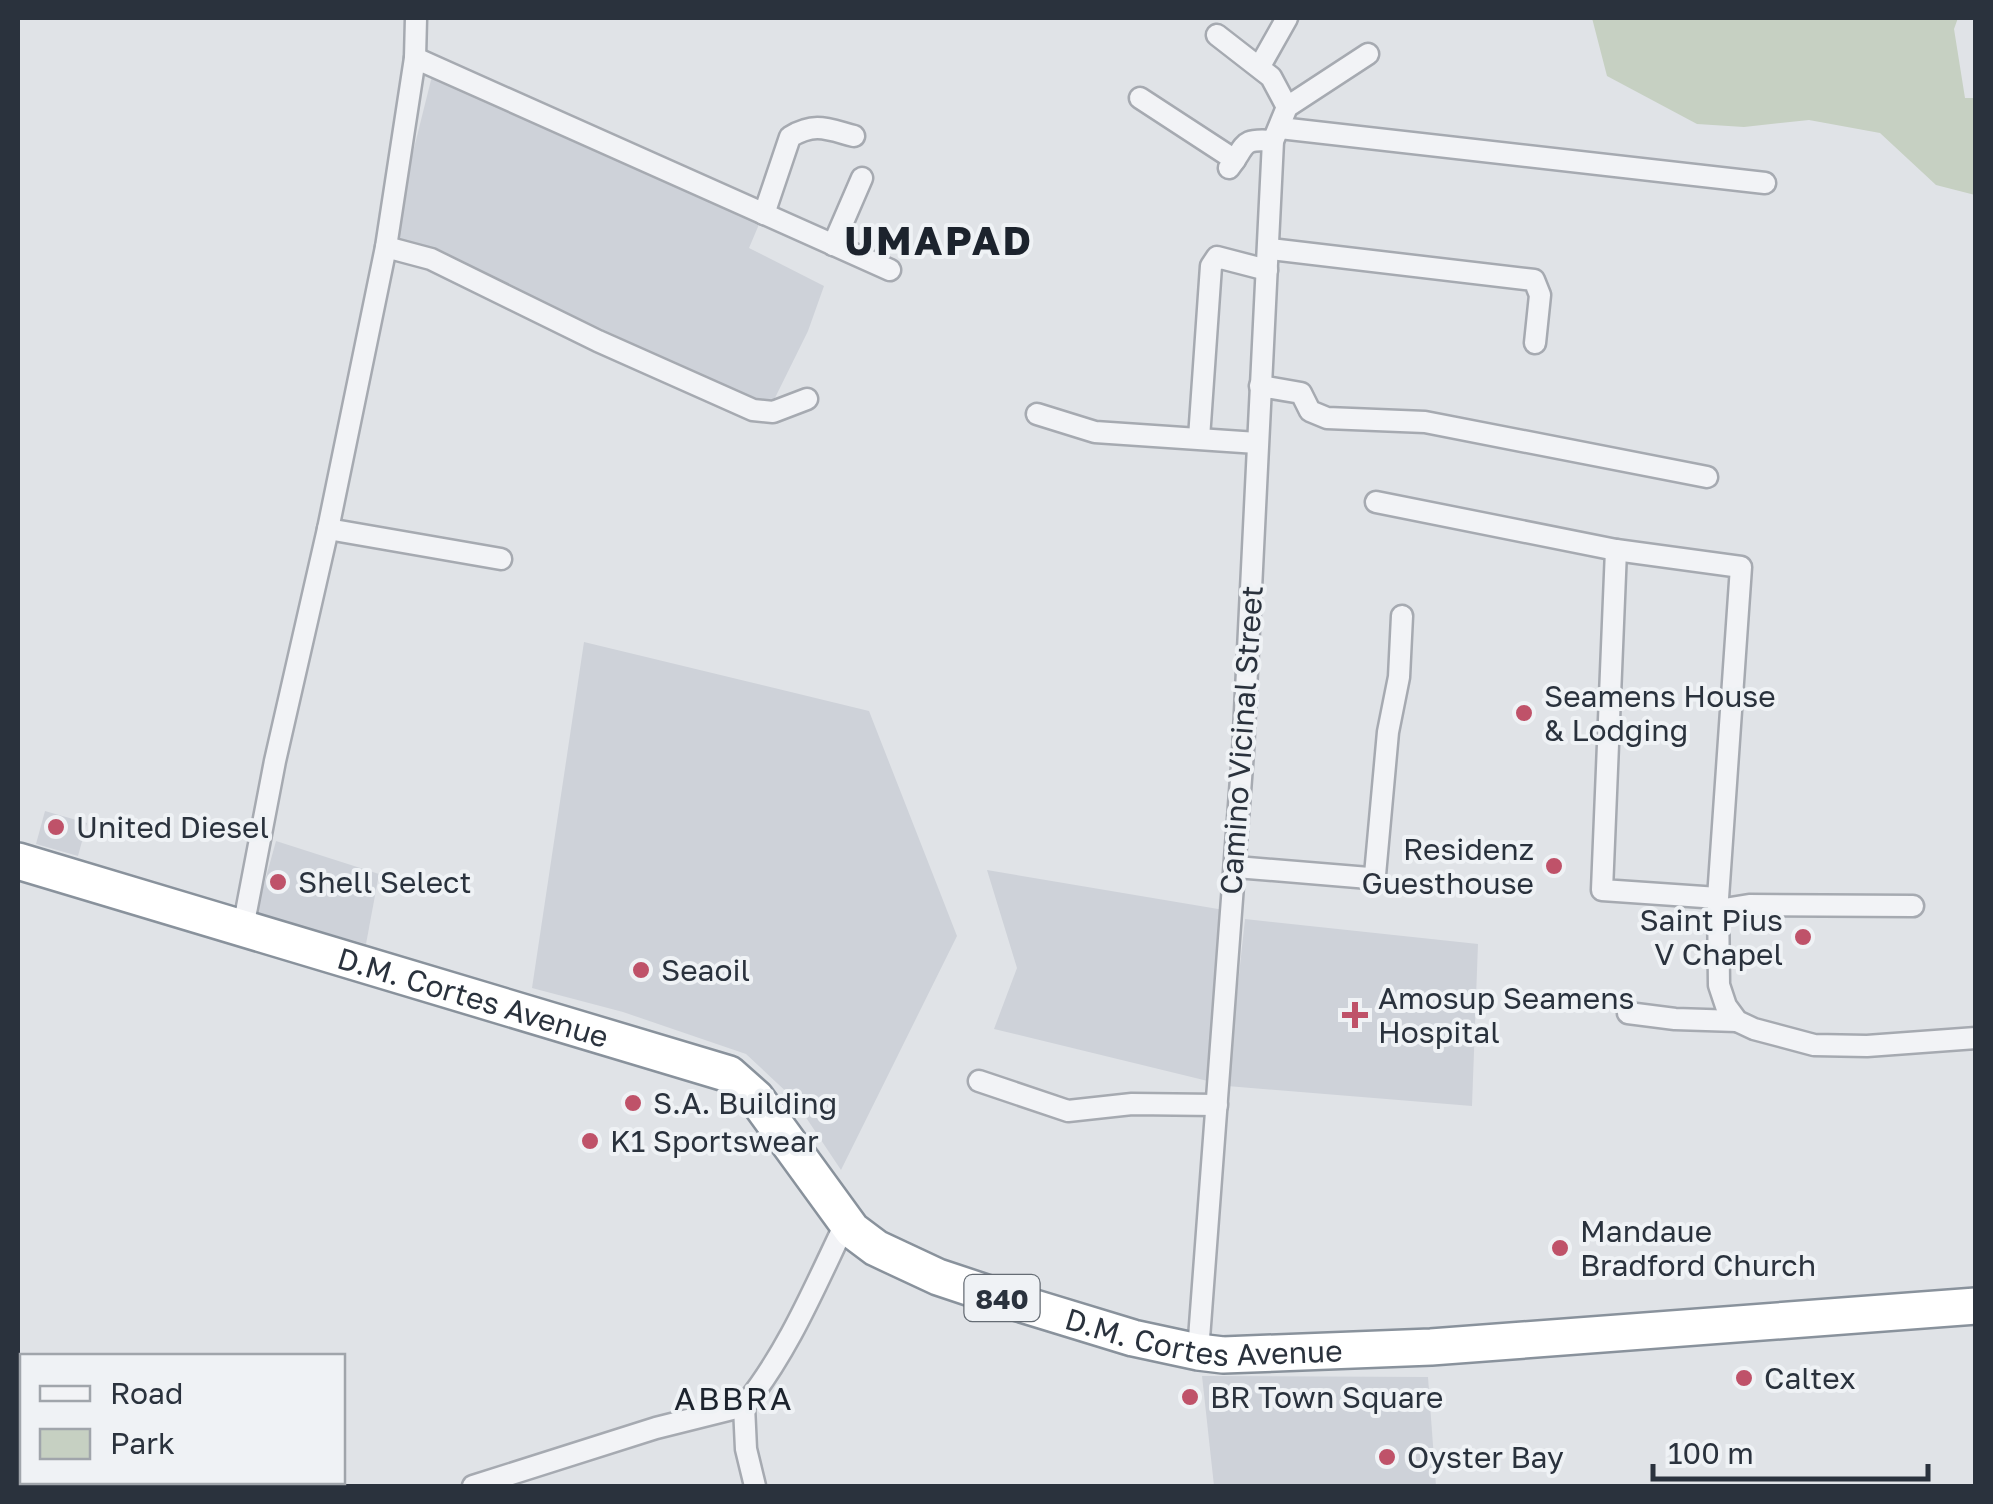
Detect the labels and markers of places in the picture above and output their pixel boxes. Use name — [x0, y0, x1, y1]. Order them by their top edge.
place label: Seamens House & Lodging — [1544, 678, 1776, 748]
marker: Seamens House & Lodging — [1513, 702, 1535, 724]
place label: United Diesel — [76, 809, 269, 845]
marker: United Diesel — [45, 816, 67, 838]
place label: Residenz Guesthouse — [1362, 831, 1534, 901]
marker: Residenz Guesthouse — [1543, 855, 1565, 877]
place label: Shell Select — [298, 864, 471, 900]
marker: Shell Select — [267, 871, 289, 893]
place label: Saint Pius V Chapel — [1639, 902, 1783, 972]
marker: Saint Pius V Chapel — [1792, 926, 1814, 948]
place label: Seaoil — [661, 952, 750, 988]
marker: Seaoil — [630, 959, 652, 981]
place label: Amosup Seamens Hospital — [1378, 980, 1635, 1050]
marker: Amosup Seamens Hospital — [1342, 1002, 1368, 1028]
place label: S.A. Building — [653, 1085, 837, 1121]
marker: S.A. Building — [622, 1092, 644, 1114]
place label: K1 Sportswear — [610, 1123, 819, 1159]
marker: K1 Sportswear — [579, 1130, 601, 1152]
place label: Mandaue Bradford Church — [1580, 1213, 1816, 1283]
marker: Mandaue Bradford Church — [1549, 1237, 1571, 1259]
place label: Caltex — [1764, 1360, 1856, 1396]
marker: Caltex — [1733, 1367, 1755, 1389]
place label: BR Town Square — [1210, 1379, 1443, 1415]
marker: BR Town Square — [1179, 1386, 1201, 1408]
place label: Oyster Bay — [1407, 1439, 1564, 1475]
marker: Oyster Bay — [1376, 1446, 1398, 1468]

